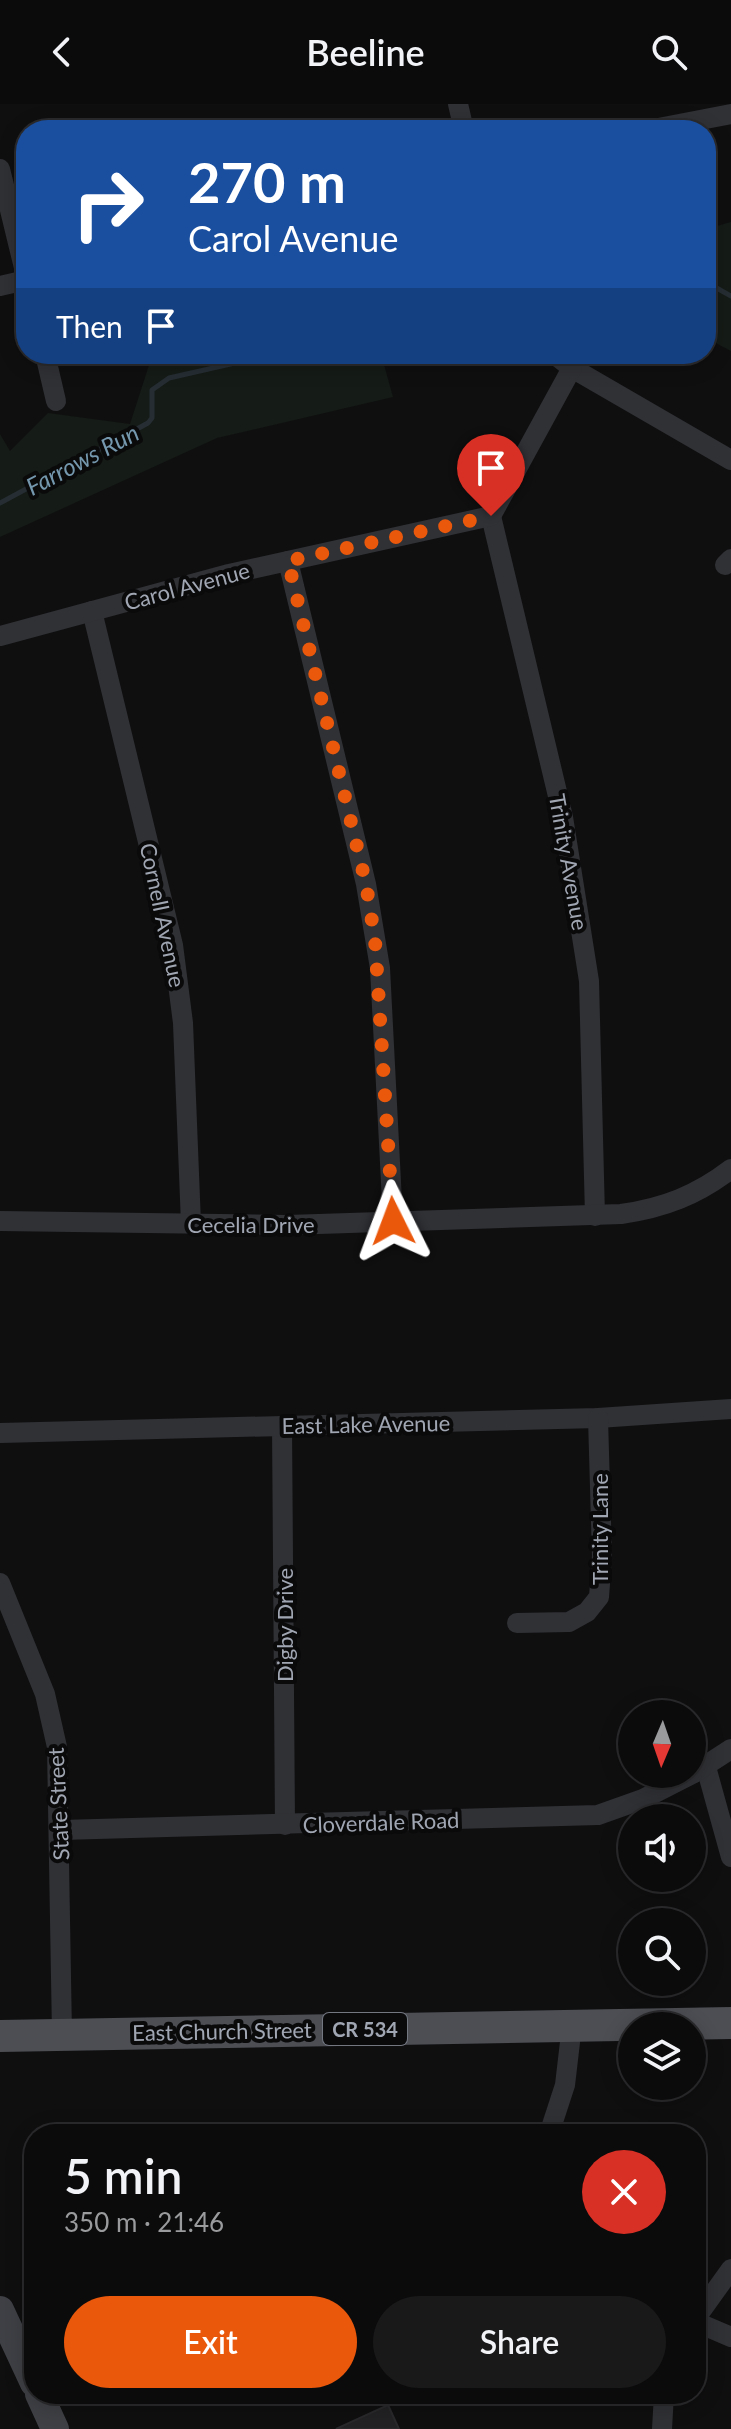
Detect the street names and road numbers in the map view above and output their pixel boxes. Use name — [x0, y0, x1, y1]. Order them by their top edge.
street label: Carol Avenue — [121, 556, 253, 616]
street label: Trinity Avenue — [544, 792, 594, 932]
street label: Cornell Avenue — [135, 840, 191, 990]
street label: Cecelia Drive — [187, 1211, 315, 1238]
street label: East Lake Avenue — [281, 1409, 451, 1439]
street label: Trinity Lane — [586, 1473, 613, 1585]
street label: Digby Drive — [271, 1568, 298, 1682]
street label: State Street — [42, 1747, 74, 1861]
street label: Cloverdale Road — [302, 1806, 460, 1838]
road number: CR 534 — [323, 2013, 407, 2045]
street label: East Church Street — [132, 2016, 312, 2046]

